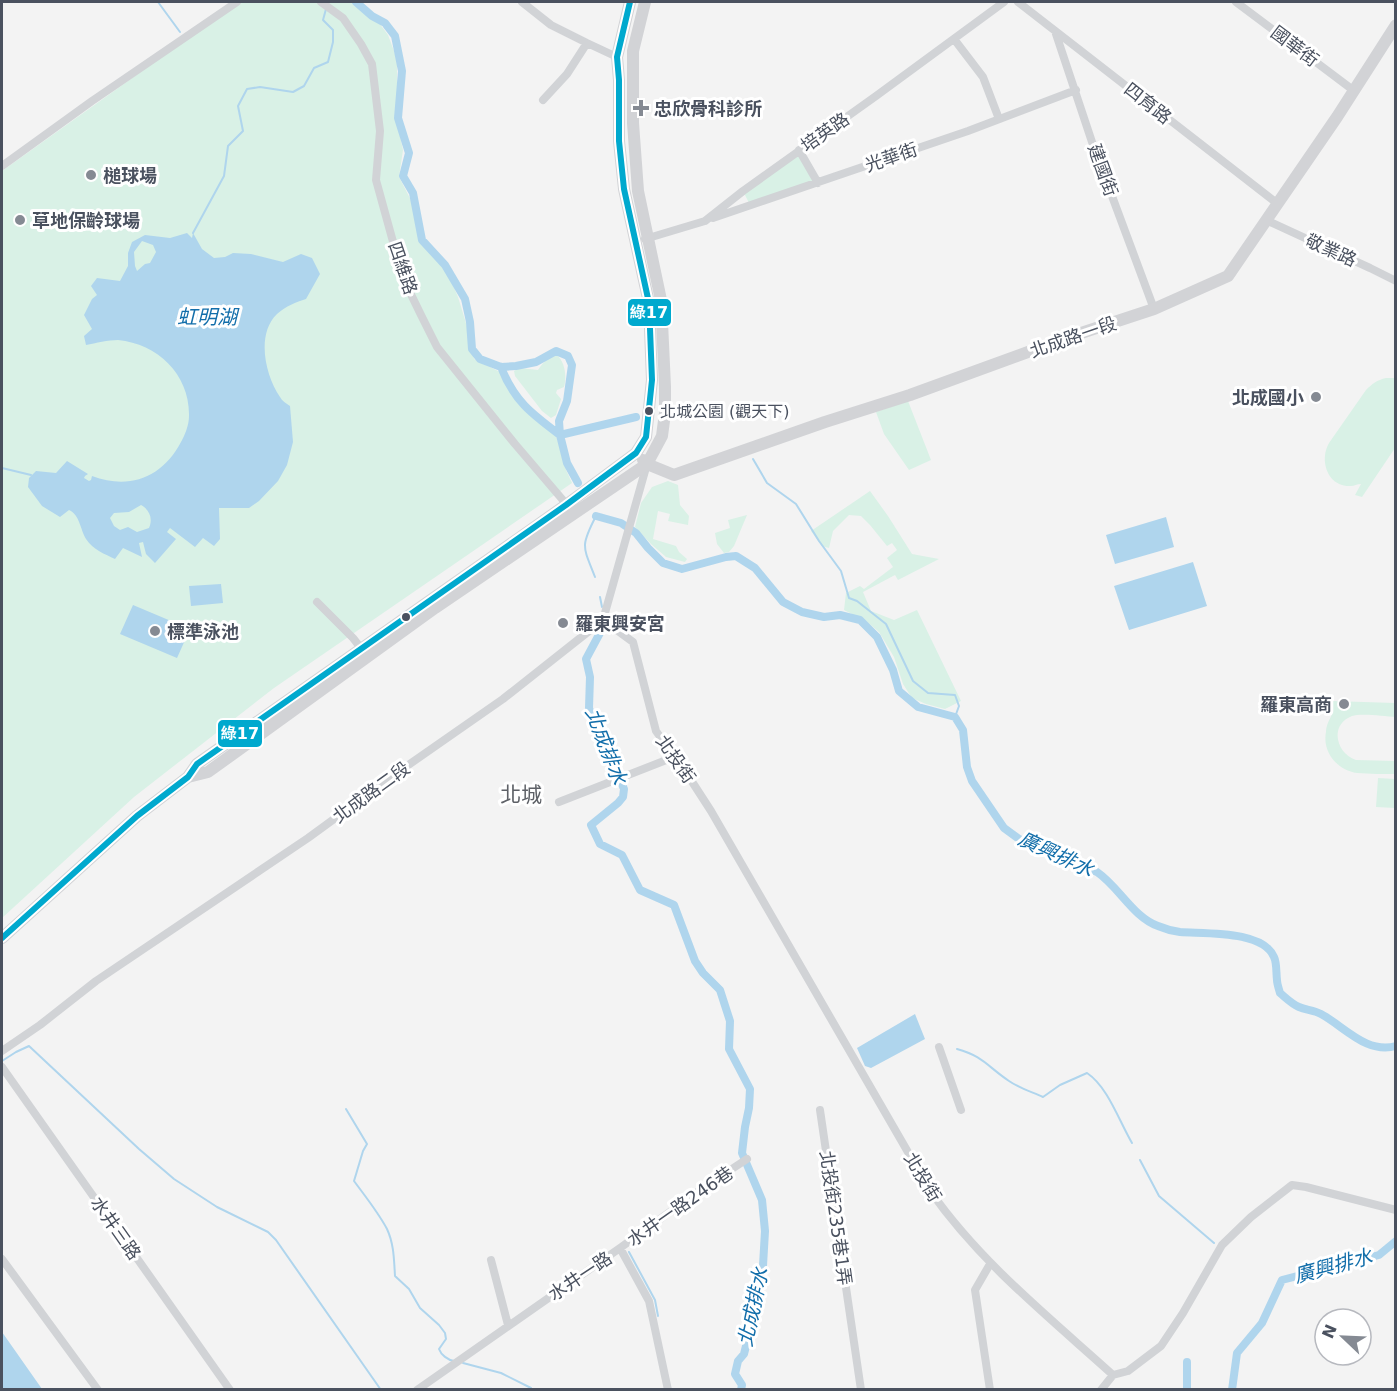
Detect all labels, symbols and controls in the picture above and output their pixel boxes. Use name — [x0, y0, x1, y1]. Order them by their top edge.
street label: 國華街 — [1267, 21, 1323, 71]
street label: 四育路 — [1120, 78, 1176, 128]
place label: 忠欣骨科診所 — [654, 98, 762, 119]
marker: 忠欣骨科診所 — [632, 99, 650, 117]
street label: 培英路 — [797, 108, 853, 156]
street label: 光華街 — [862, 138, 920, 176]
street label: 建國街 — [1084, 141, 1122, 199]
place label: 槌球場 — [103, 165, 157, 186]
marker: 槌球場 — [84, 168, 98, 182]
place label: 草地保齡球場 — [32, 210, 140, 231]
marker: 草地保齡球場 — [13, 213, 27, 227]
street label: 敬業路 — [1302, 229, 1360, 271]
street label: 四維路 — [384, 239, 422, 297]
line badge: 綠17 — [627, 298, 672, 327]
text: 綠17 — [630, 303, 668, 322]
water label: 虹明湖 — [177, 305, 240, 329]
street label: 北成路一段 — [1027, 312, 1119, 362]
place label: 北成國小 — [1232, 387, 1304, 408]
marker: 北成國小 — [1309, 390, 1323, 404]
place label: 北城公園 (觀天下) — [660, 402, 790, 421]
marker: 北城公園 (觀天下) — [643, 405, 655, 417]
unlabelled marker — [400, 611, 412, 623]
place label: 羅東興安宮 — [575, 613, 665, 634]
marker: 羅東興安宮 — [556, 616, 570, 630]
place label: 標準泳池 — [167, 621, 239, 642]
marker: 標準泳池 — [148, 624, 162, 638]
place label: 羅東高商 — [1260, 694, 1332, 715]
marker: 羅東高商 — [1337, 697, 1351, 711]
water label: 北成排水 — [580, 704, 632, 789]
line badge: 綠17 — [217, 719, 263, 748]
text: 綠17 — [221, 724, 259, 743]
street label: 北投街 — [652, 731, 700, 787]
street label: 北成路二段 — [328, 757, 414, 827]
district label: 北城 — [500, 783, 542, 807]
water label: 廣興排水 — [1015, 826, 1098, 882]
street label: 北投街 — [900, 1148, 946, 1206]
street label: 北投街235巷1弄 — [816, 1149, 856, 1287]
street label: 水井一路246巷 — [623, 1162, 737, 1250]
street label: 水井三路 — [87, 1192, 145, 1264]
water label: 廣興排水 — [1291, 1244, 1376, 1288]
street label: 水井一路 — [544, 1247, 616, 1305]
water label: 北成排水 — [733, 1264, 773, 1349]
north arrow — [1313, 1307, 1373, 1367]
text: N — [1318, 1321, 1341, 1341]

